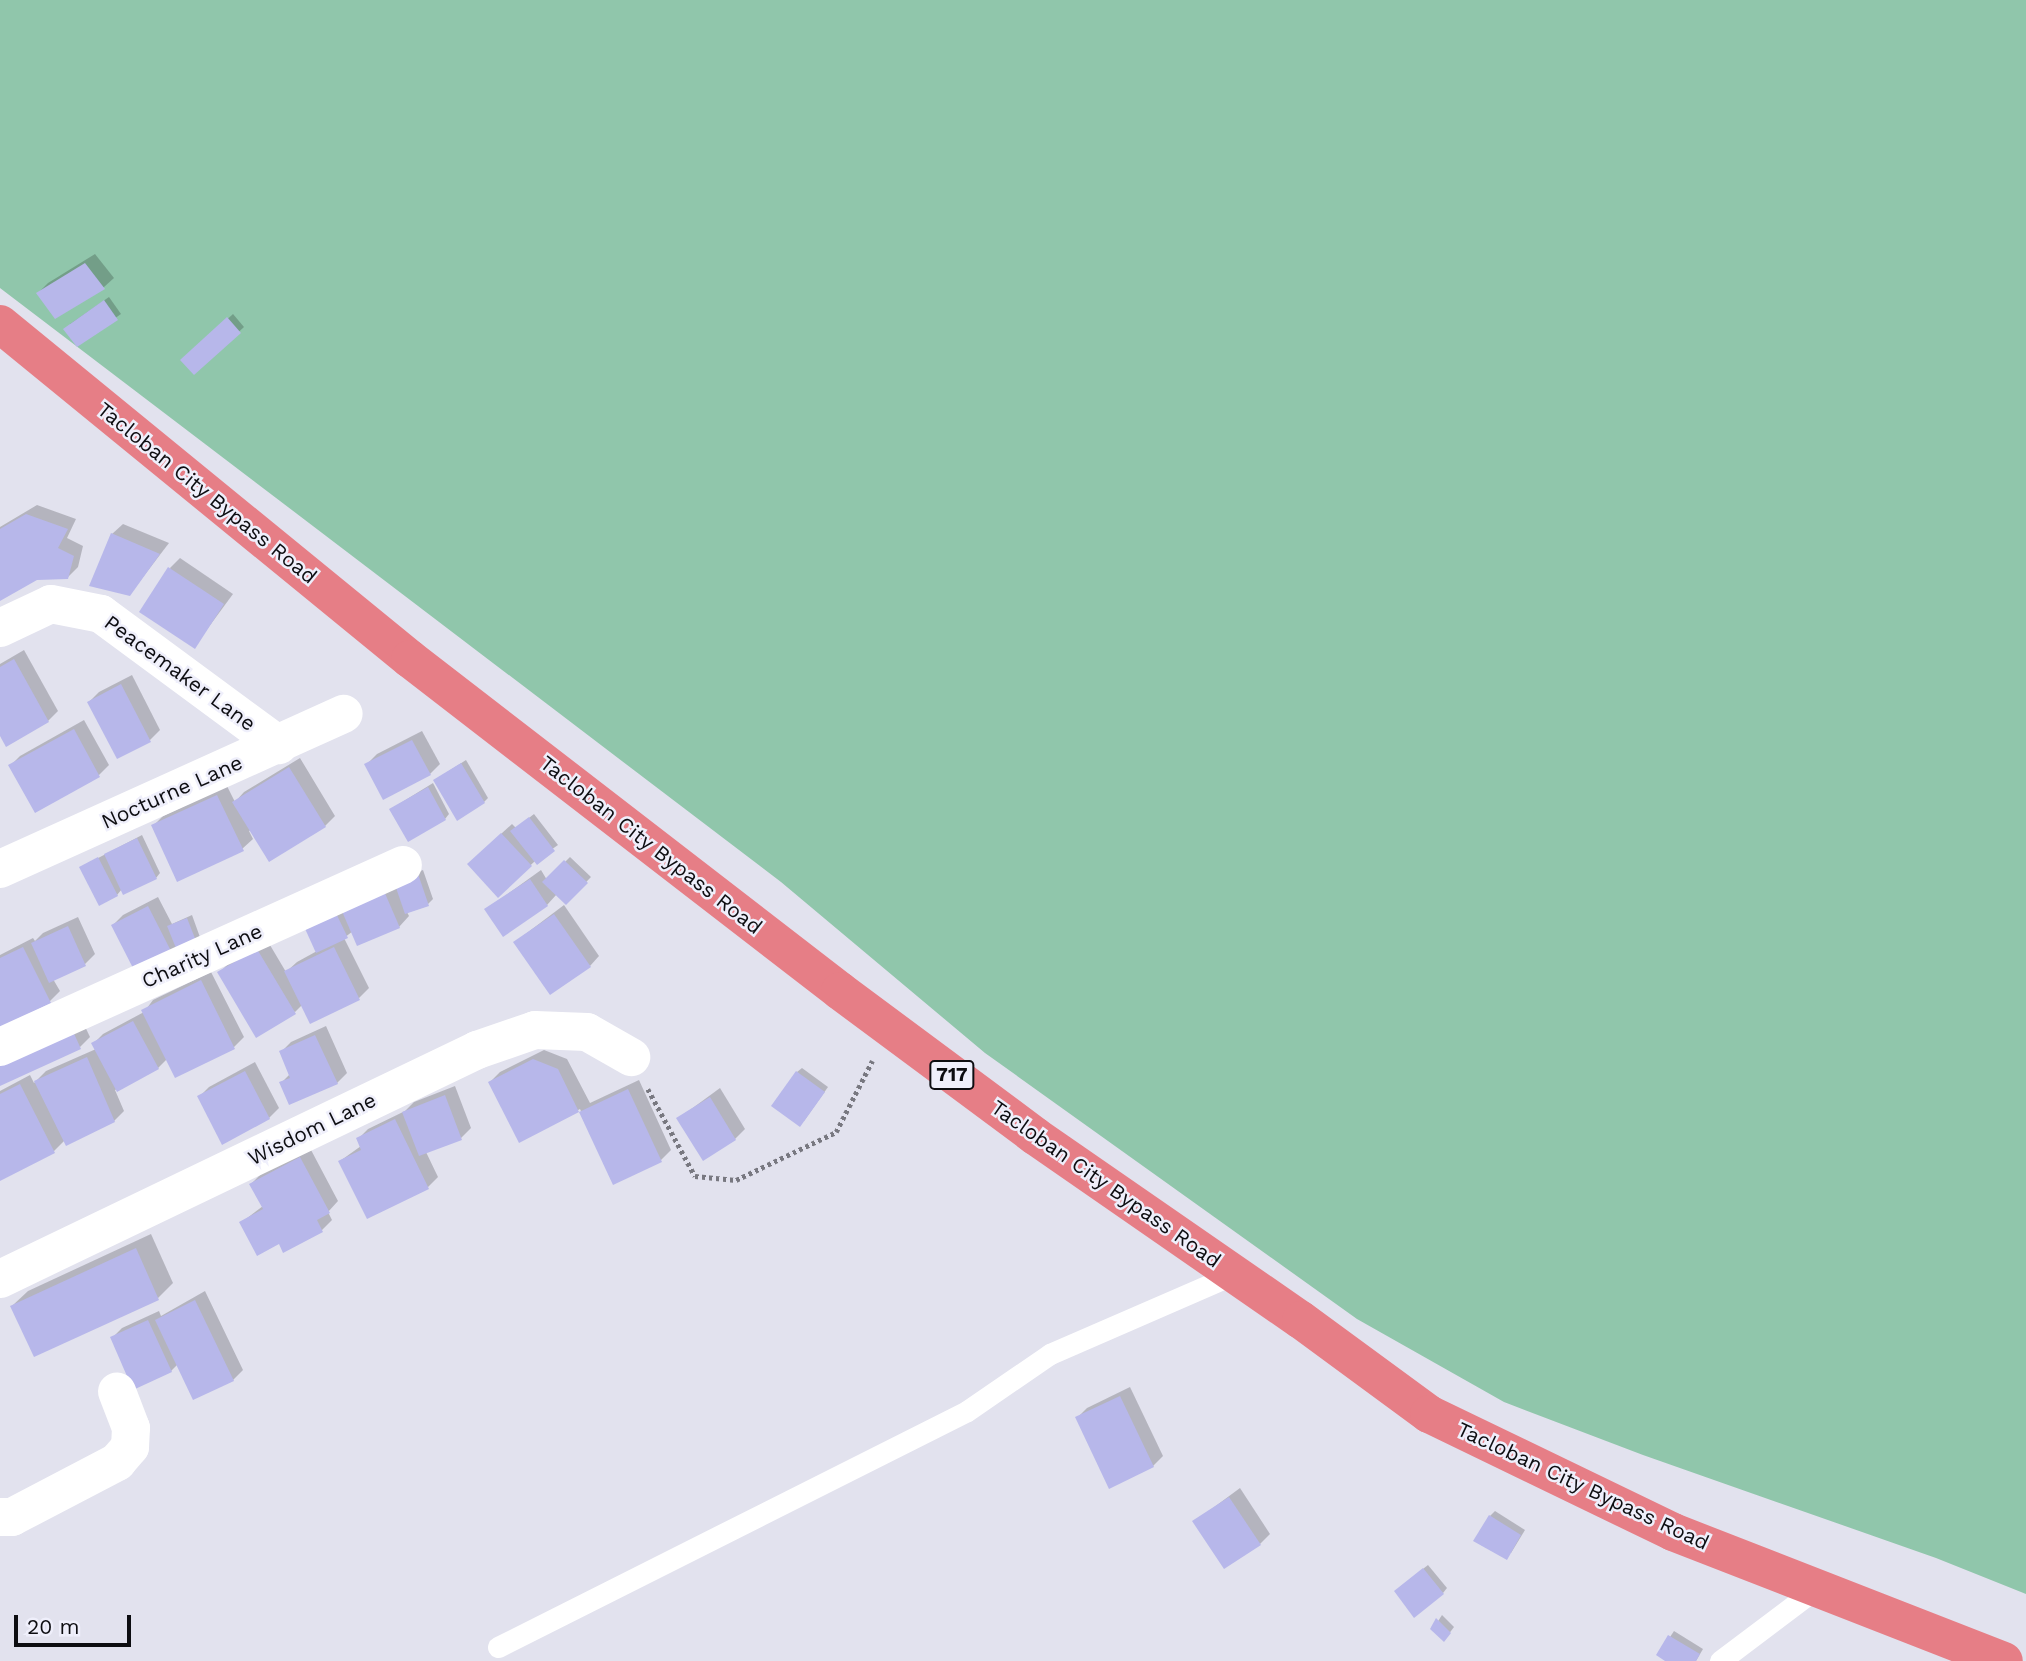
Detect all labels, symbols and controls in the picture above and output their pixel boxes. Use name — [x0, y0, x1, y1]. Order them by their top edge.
street label: Tacloban City Bypass Road — [92, 397, 322, 589]
street label: Peacemaker Lane — [99, 610, 261, 736]
street label: Nocturne Lane — [98, 750, 246, 834]
street label: Tacloban City Bypass Road — [535, 750, 767, 940]
street label: Charity Lane — [138, 918, 266, 994]
road number: 717 — [929, 1060, 975, 1091]
street label: Wisdom Lane — [244, 1087, 380, 1171]
street label: Tacloban City Bypass Road — [986, 1095, 1226, 1273]
street label: Tacloban City Bypass Road — [1453, 1416, 1713, 1556]
scale bar — [18, 1602, 135, 1646]
text: 20 m — [27, 1614, 79, 1639]

